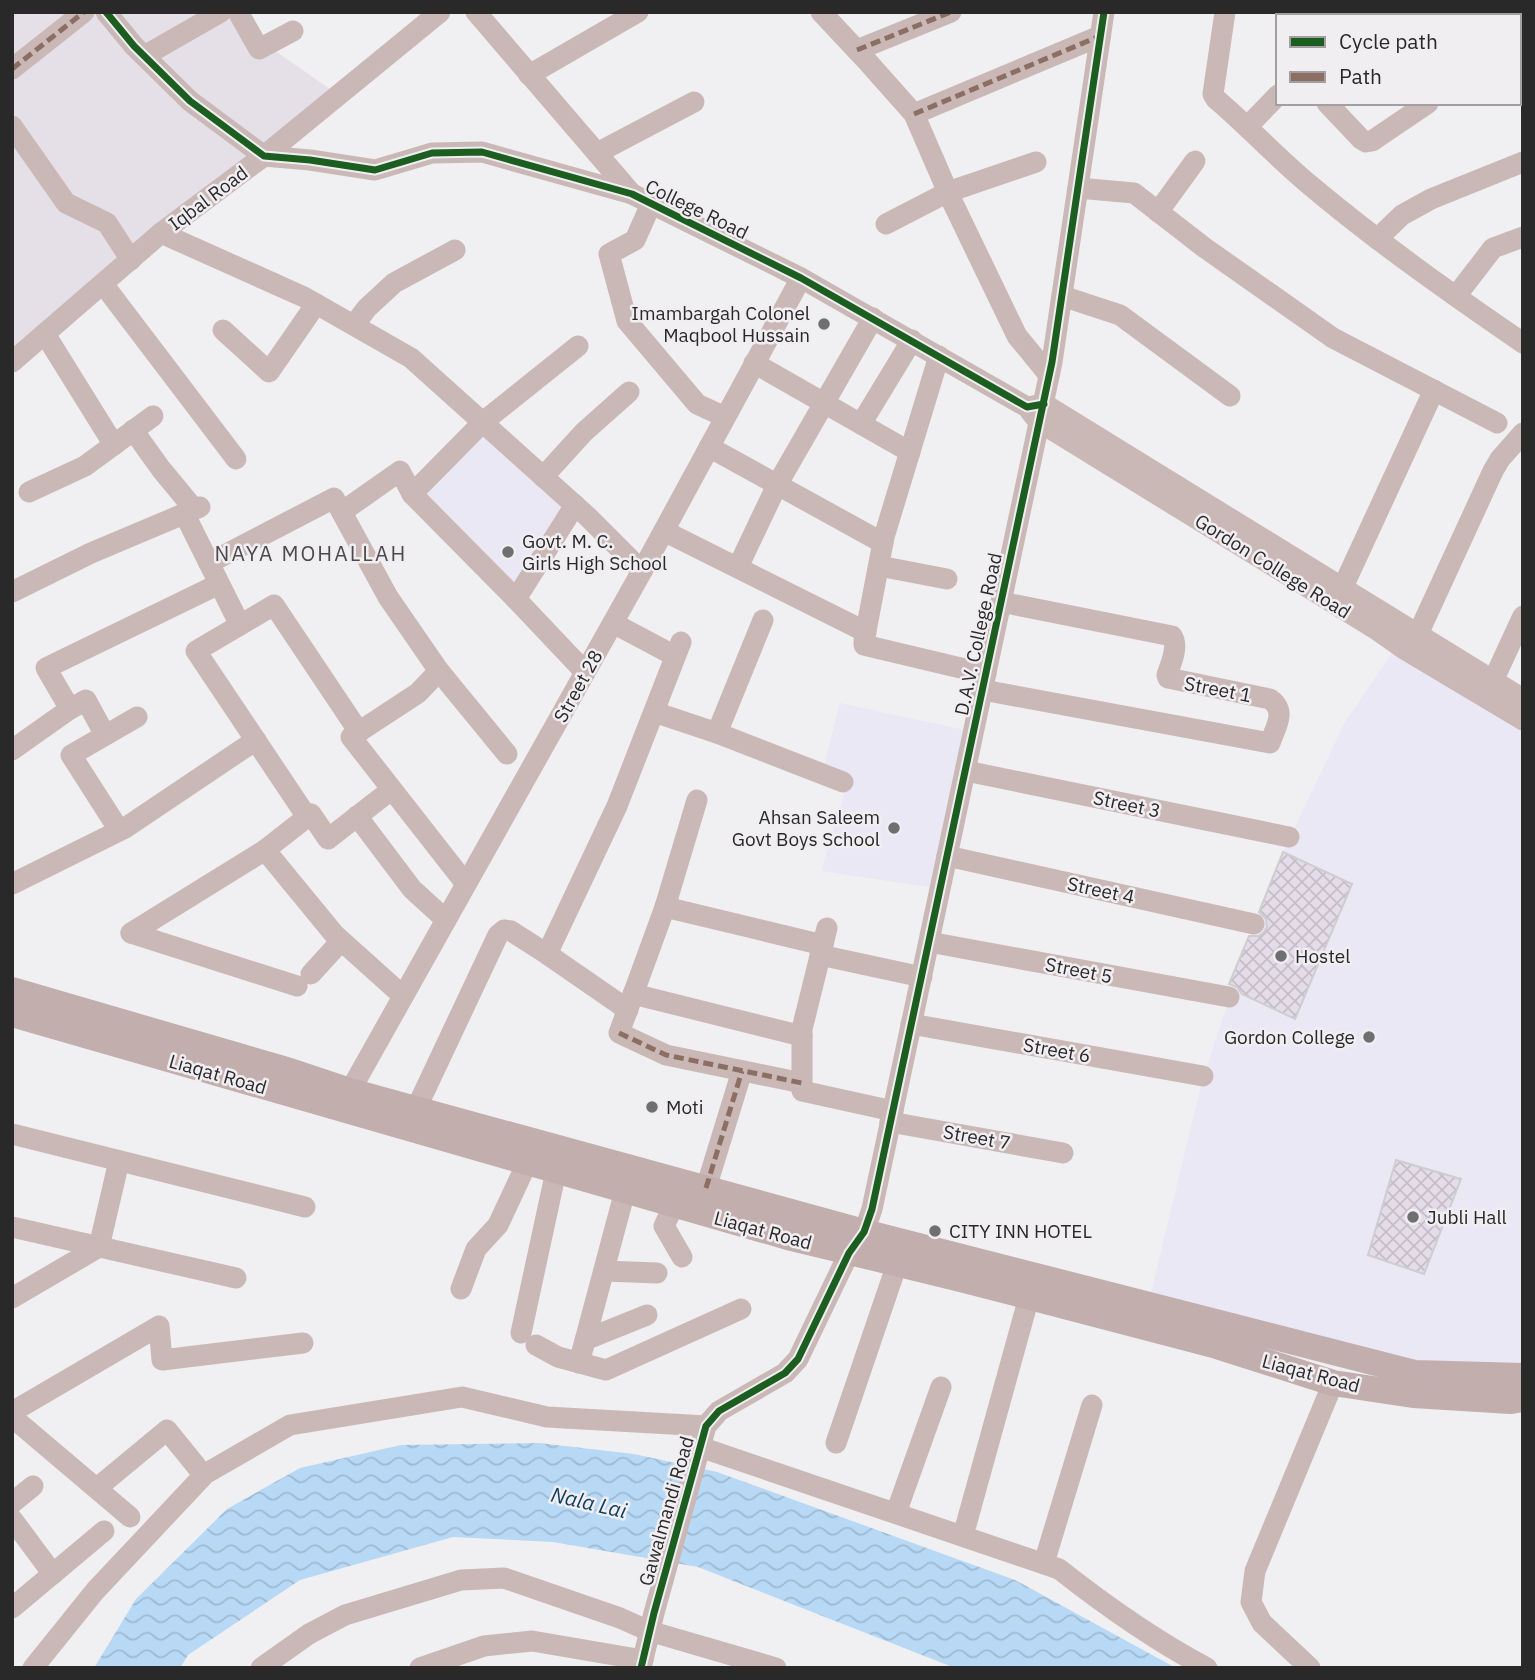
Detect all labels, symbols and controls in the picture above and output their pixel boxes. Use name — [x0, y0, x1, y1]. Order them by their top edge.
legend — [1276, 14, 1521, 105]
text: Cycle path — [1339, 27, 1438, 55]
text: Path — [1339, 62, 1382, 90]
street label: Iqbal Road — [164, 160, 252, 236]
street label: College Road — [642, 174, 752, 244]
place label: Imambargah Colonel Maqbool Hussain — [631, 301, 810, 347]
marker: Imambargah Colonel Maqbool Hussain — [816, 316, 832, 332]
street label: Gordon College Road — [1191, 508, 1355, 624]
place label: Govt. M. C. Girls High School — [522, 529, 667, 575]
district label: NAYA MOHALLAH — [215, 539, 407, 567]
marker: Govt. M. C. Girls High School — [500, 544, 516, 560]
street label: D.A.V. College Road — [949, 550, 1007, 718]
street label: Street 28 — [548, 645, 608, 727]
street label: Street 1 — [1182, 671, 1254, 707]
street label: Street 3 — [1091, 785, 1163, 823]
place label: Ahsan Saleem Govt Boys School — [732, 805, 880, 851]
marker: Ahsan Saleem Govt Boys School — [886, 820, 902, 836]
street label: Street 4 — [1065, 871, 1137, 909]
place label: Hostel — [1295, 944, 1350, 968]
marker: Hostel — [1273, 948, 1289, 964]
street label: Street 5 — [1043, 952, 1115, 988]
place label: Gordon College — [1224, 1025, 1355, 1049]
marker: Gordon College — [1361, 1029, 1377, 1045]
street label: Street 6 — [1021, 1032, 1093, 1068]
street label: Liaqat Road — [166, 1049, 270, 1099]
place label: Moti — [666, 1095, 704, 1119]
marker: Moti — [644, 1099, 660, 1115]
street label: Street 7 — [941, 1119, 1013, 1155]
street label: Liaqat Road — [711, 1205, 815, 1255]
place label: Jubli Hall — [1427, 1205, 1507, 1229]
marker: Jubli Hall — [1405, 1209, 1421, 1225]
place label: CITY INN HOTEL — [949, 1219, 1092, 1243]
marker: CITY INN HOTEL — [927, 1223, 943, 1239]
street label: Liaqat Road — [1259, 1348, 1363, 1398]
street label: Gawalmandi Road — [633, 1433, 699, 1589]
water label: Nala Lai — [548, 1480, 630, 1524]

